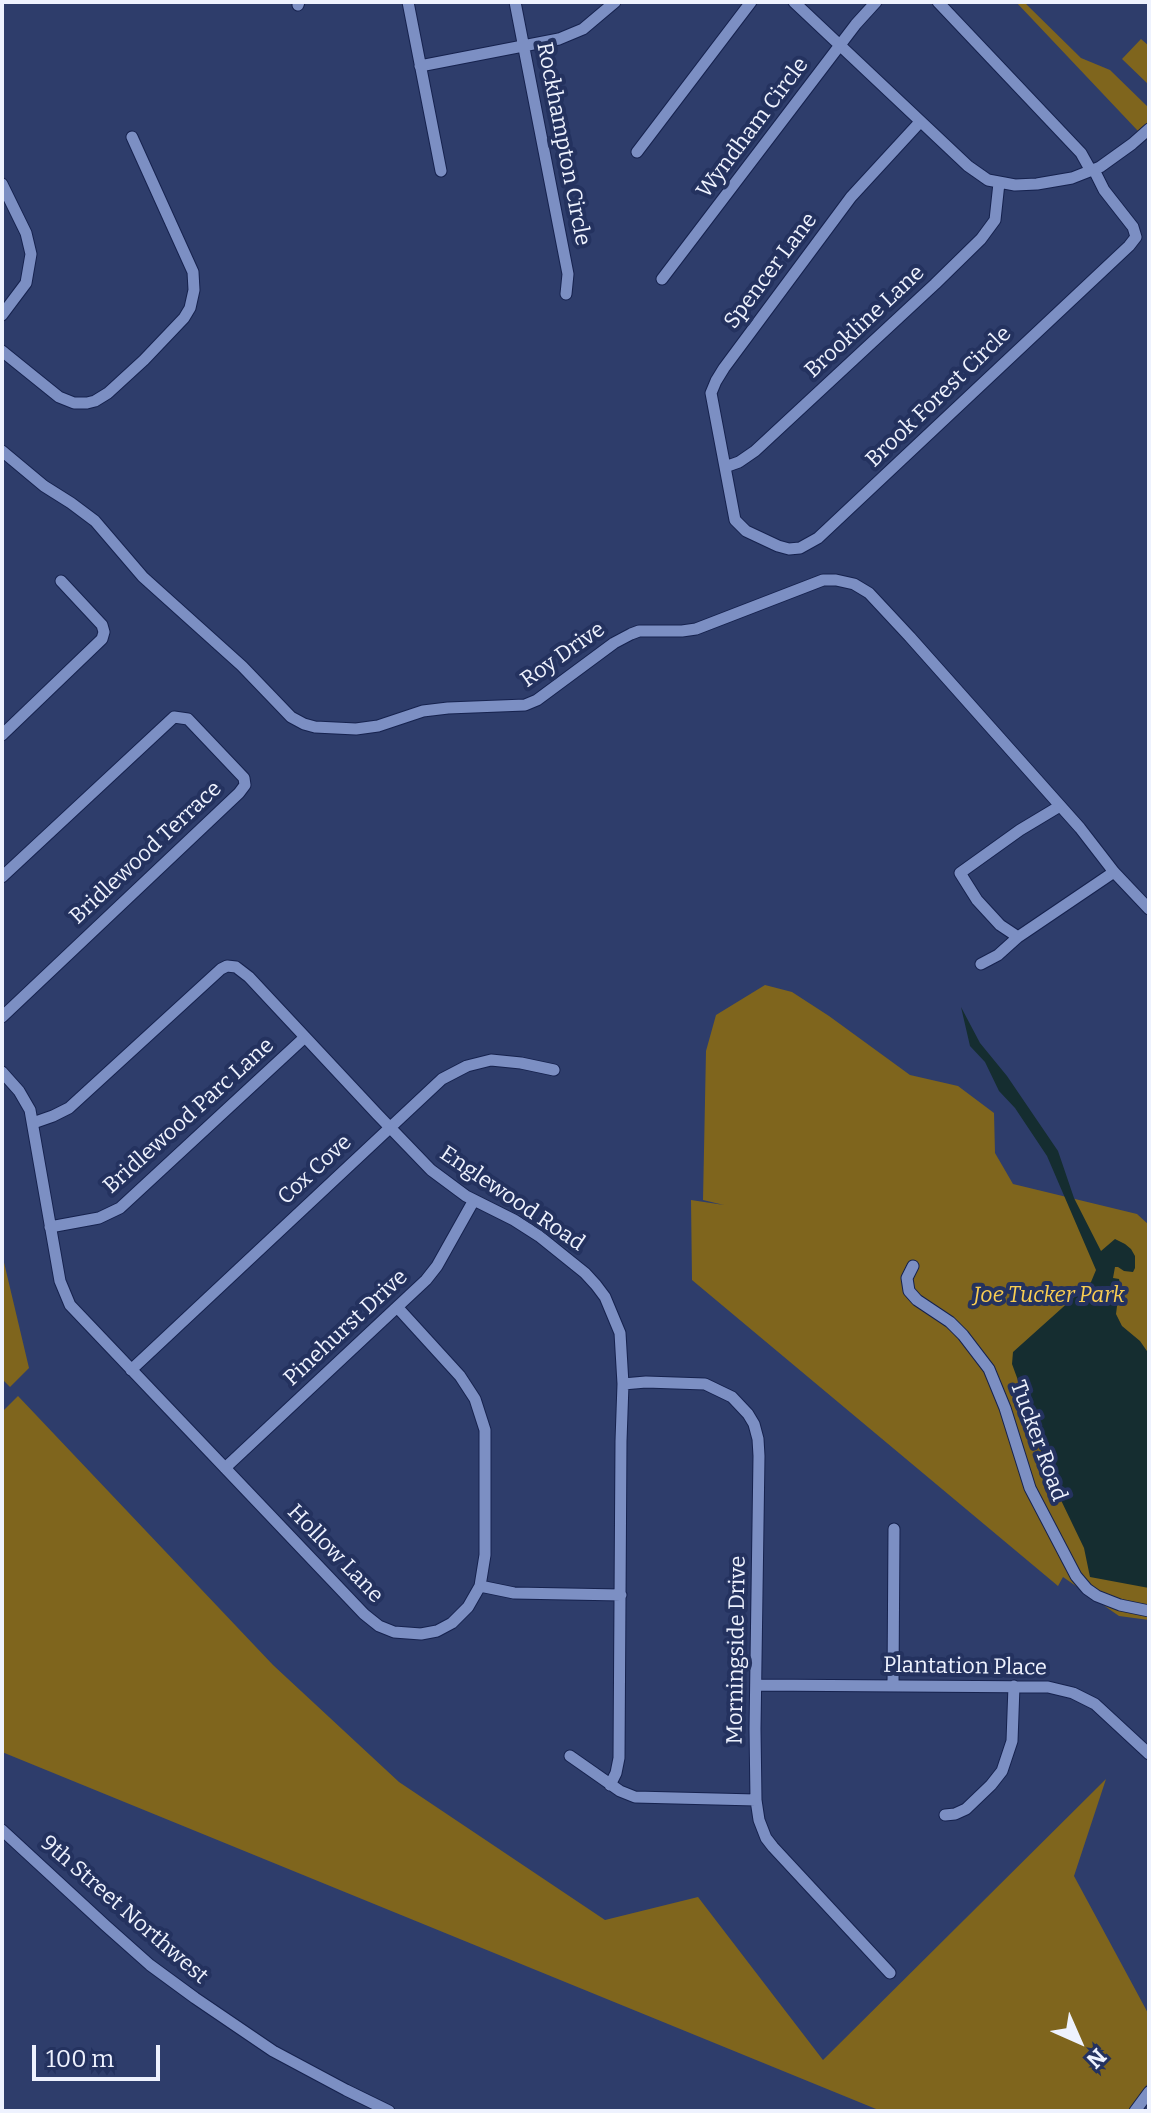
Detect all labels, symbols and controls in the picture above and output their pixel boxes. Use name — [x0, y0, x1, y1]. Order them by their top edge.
street label: Rockhampton Circle — [530, 40, 596, 248]
street label: Wyndham Circle — [692, 52, 814, 204]
street label: Spencer Lane — [719, 208, 823, 334]
street label: Brookline Lane — [800, 260, 930, 384]
street label: Brook Forest Circle — [861, 321, 1017, 473]
street label: Roy Drive — [516, 617, 610, 693]
street label: Bridlewood Terrace — [65, 776, 227, 930]
street label: Bridlewood Parc Lane — [98, 1033, 280, 1199]
street label: Cox Cove — [273, 1129, 357, 1211]
street label: Englewood Road — [435, 1141, 589, 1257]
street label: Pinehurst Drive — [279, 1264, 413, 1392]
park label: Joe Tucker Park — [973, 1283, 1125, 1309]
street label: Tucker Road — [1004, 1377, 1072, 1505]
street label: Hollow Lane — [282, 1499, 388, 1609]
street label: Morningside Drive — [722, 1555, 752, 1745]
street label: Plantation Place — [883, 1652, 1047, 1682]
street label: 9th Street Northwest — [35, 1830, 213, 1990]
north arrow — [1039, 2001, 1119, 2081]
scale bar — [36, 2029, 164, 2079]
text: N — [1081, 2043, 1112, 2074]
text: 100 m — [46, 2045, 114, 2073]

